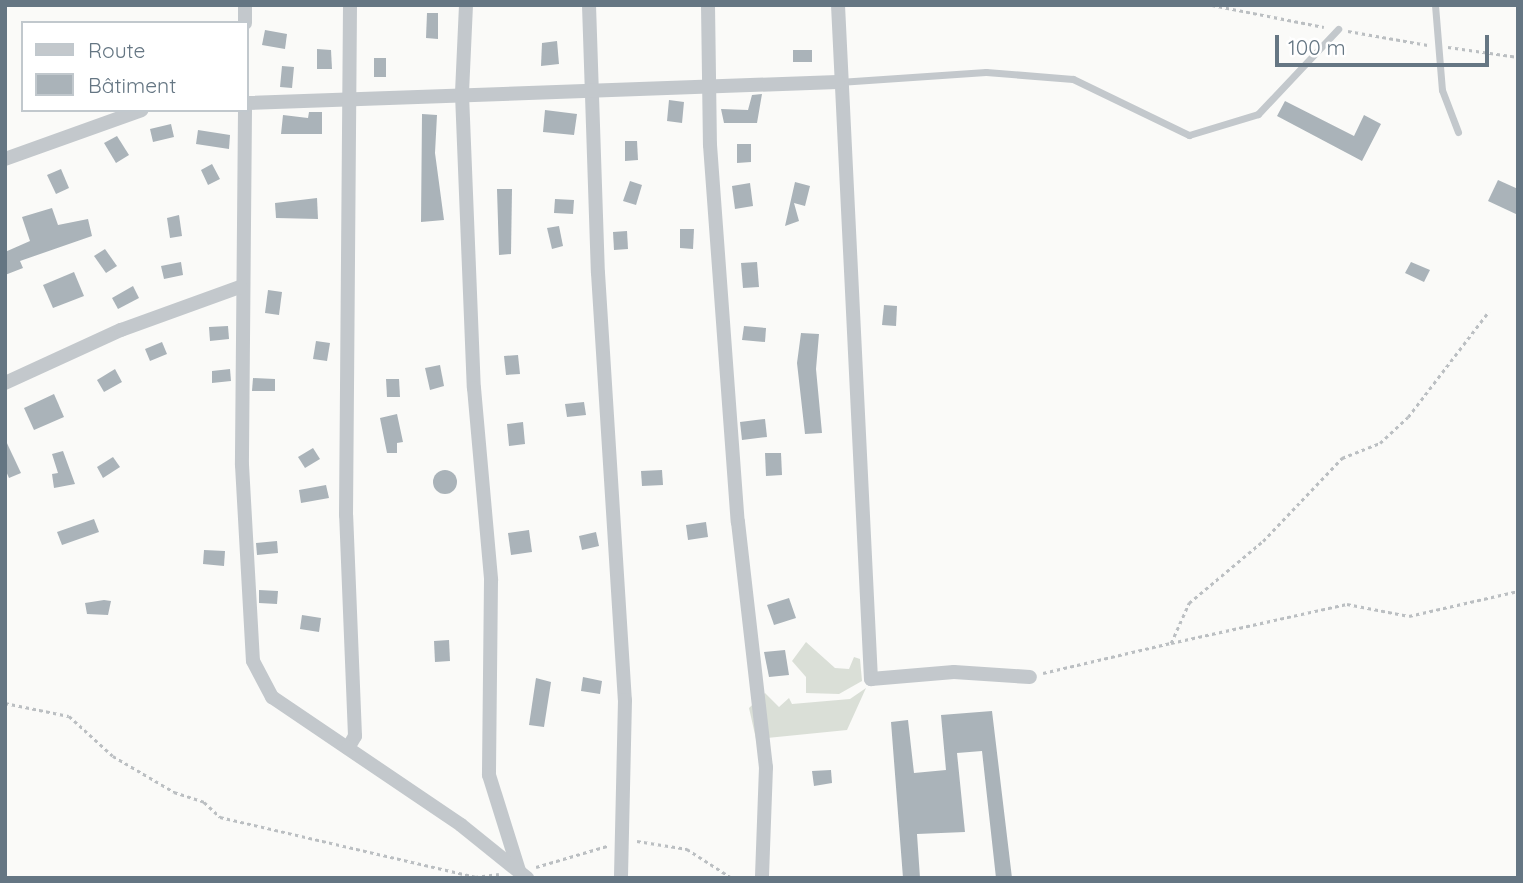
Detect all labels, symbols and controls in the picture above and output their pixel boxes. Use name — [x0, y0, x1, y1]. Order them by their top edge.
legend — [21, 21, 248, 112]
scale bar — [1278, 21, 1492, 65]
text: 100 m — [1288, 34, 1346, 60]
text: Route — [88, 37, 145, 63]
text: Bâtiment — [88, 72, 176, 98]

